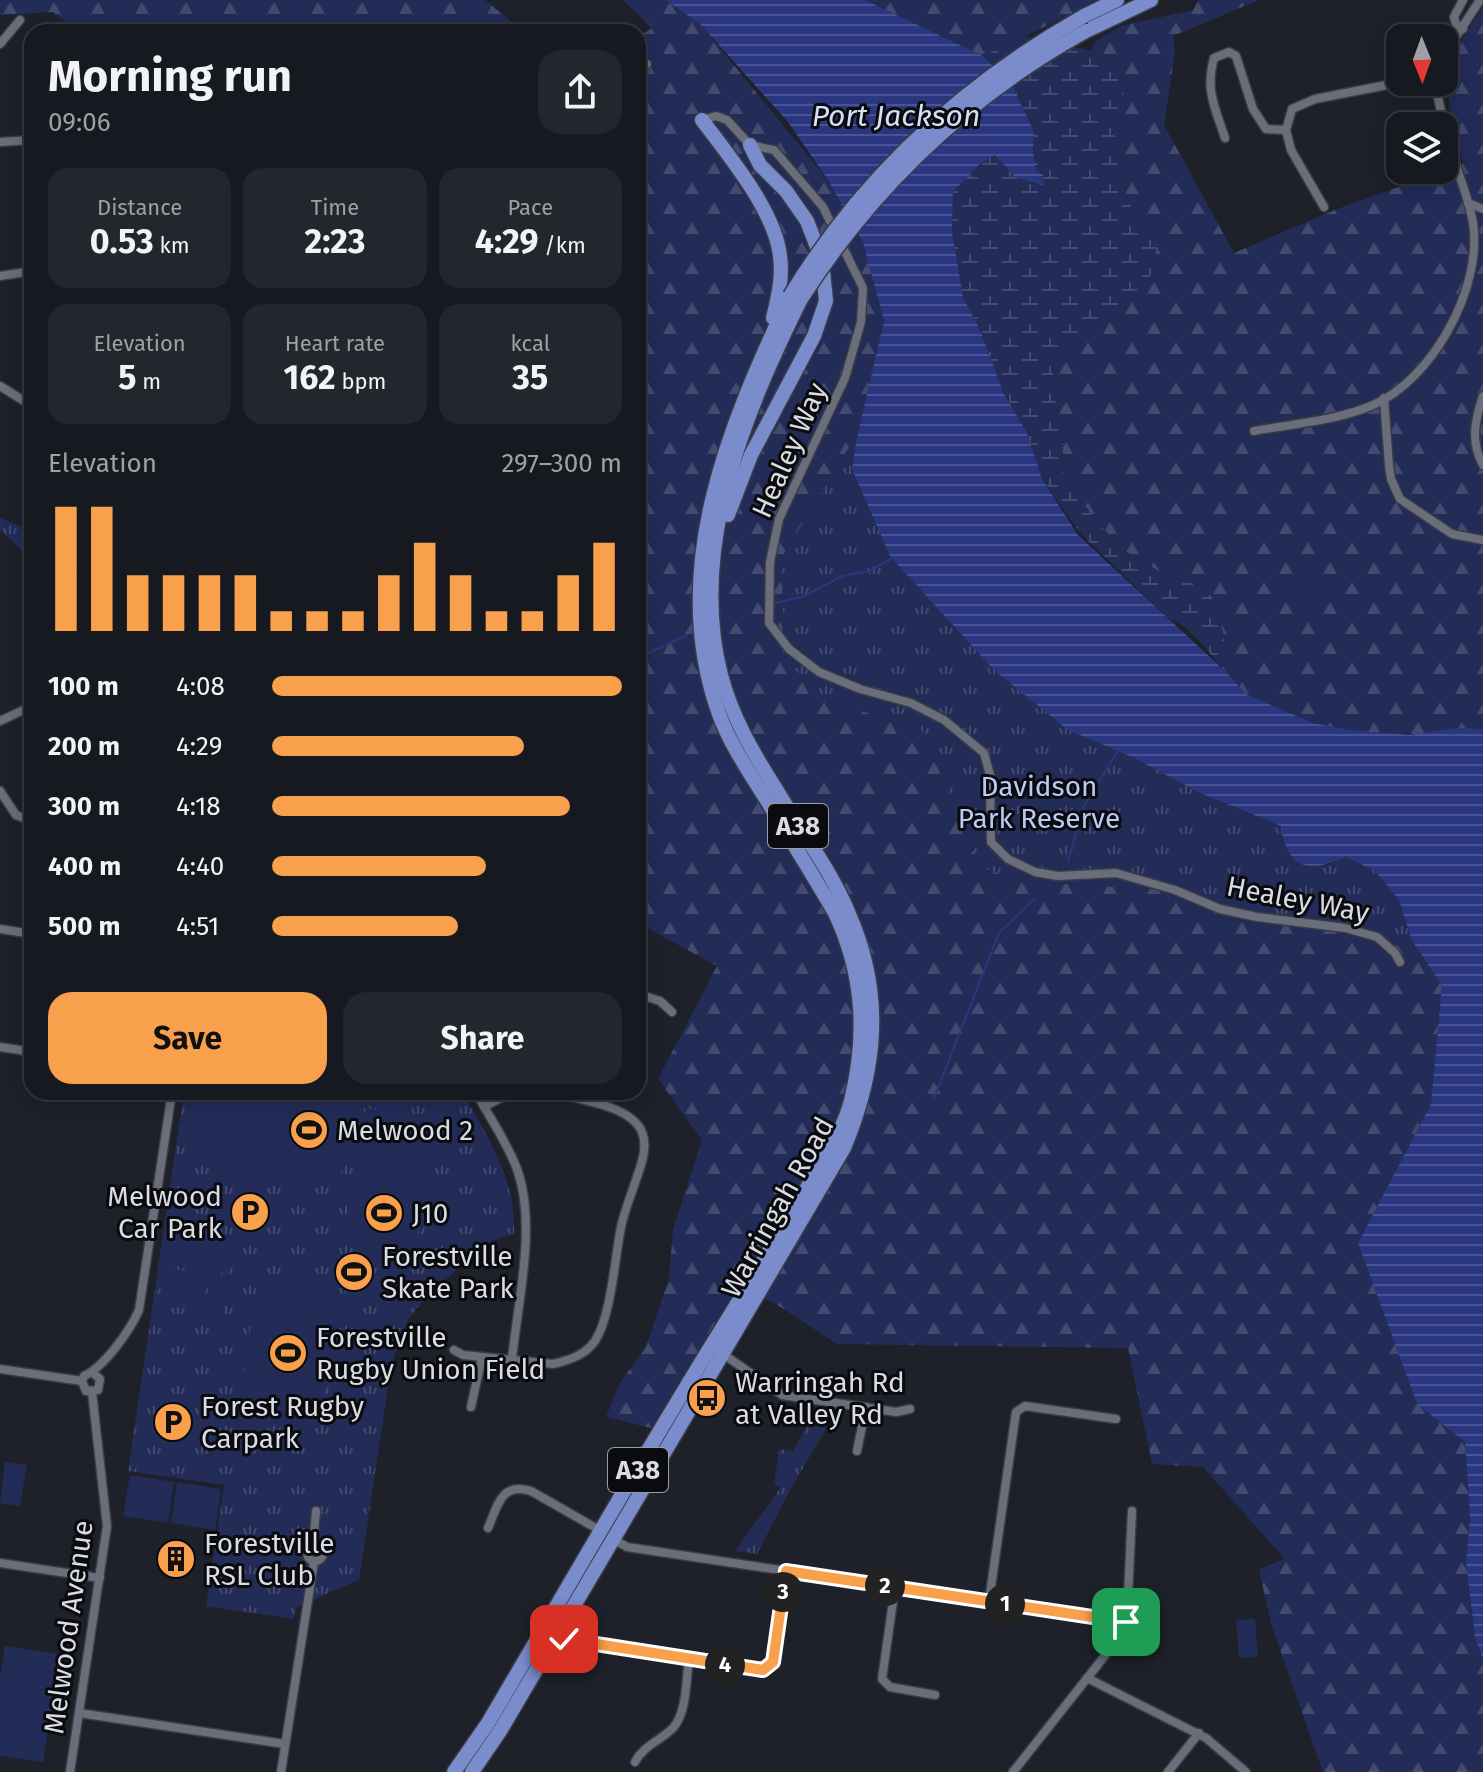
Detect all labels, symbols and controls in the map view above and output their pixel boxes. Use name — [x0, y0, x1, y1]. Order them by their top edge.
north arrow — [1386, 24, 1458, 96]
map controls — [1386, 24, 1458, 184]
text: Morning run — [48, 50, 292, 103]
button: share — [538, 50, 622, 134]
water label: Port Jackson — [812, 98, 980, 134]
text: 09:06 — [48, 107, 111, 138]
button: layers — [1386, 112, 1458, 184]
text: Distance — [97, 194, 182, 221]
text: Time — [311, 194, 359, 221]
text: Pace — [508, 194, 553, 221]
text: 0.53 — [90, 221, 154, 262]
text: 2:23 — [305, 221, 365, 262]
text: 4:29 — [475, 221, 538, 262]
text: km — [154, 232, 190, 259]
text: /km — [538, 232, 586, 259]
text: Elevation — [94, 330, 186, 357]
text: Heart rate — [285, 330, 385, 357]
text: kcal — [511, 330, 550, 357]
text: 5 — [118, 357, 136, 398]
text: 162 — [284, 357, 336, 398]
text: 35 — [512, 357, 548, 398]
text: m — [136, 368, 161, 395]
text: bpm — [336, 368, 386, 395]
street label: Healey Way — [745, 377, 834, 523]
text: Elevation — [48, 448, 157, 479]
text: 297–300 m — [501, 448, 622, 479]
text: 100 m — [48, 671, 119, 702]
text: 4:08 — [176, 671, 225, 702]
text: 200 m — [48, 731, 120, 762]
text: 4:29 — [176, 731, 222, 762]
park label: Davidson Park Reserve — [958, 770, 1120, 835]
text: 300 m — [48, 791, 120, 822]
text: 4:18 — [176, 791, 221, 822]
road number: A38 — [768, 804, 828, 848]
text: 400 m — [48, 851, 121, 882]
text: 4:40 — [176, 851, 224, 882]
street label: Healey Way — [1224, 870, 1372, 929]
text: 500 m — [48, 911, 121, 942]
text: 4:51 — [176, 911, 219, 942]
button: Save — [48, 992, 327, 1084]
button: Share — [343, 992, 622, 1084]
sports icon: Melwood 2 — [288, 1109, 330, 1151]
street label: Warringah Road — [714, 1111, 841, 1303]
place label: Melwood 2 — [337, 1114, 473, 1147]
place label: Melwood Car Park — [107, 1180, 223, 1245]
parking icon: Melwood Car Park — [229, 1191, 271, 1233]
sports icon: J10 — [363, 1192, 405, 1234]
place label: J10 — [412, 1197, 448, 1230]
place label: Forestville Skate Park — [382, 1240, 515, 1305]
sports icon: Forestville Skate Park — [333, 1251, 375, 1293]
place label: Forestville Rugby Union Field — [316, 1321, 545, 1386]
sports icon: Forestville Rugby Union Field — [267, 1332, 309, 1374]
place label: Warringah Rd at Valley Rd — [735, 1366, 905, 1431]
bus stop icon: Warringah Rd at Valley Rd — [686, 1377, 728, 1419]
place label: Forest Rugby Carpark — [201, 1390, 364, 1455]
parking icon: Forest Rugby Carpark — [152, 1401, 194, 1443]
road number: A38 — [608, 1448, 668, 1492]
street label: Melwood Avenue — [37, 1518, 100, 1736]
place label: Forestville RSL Club — [204, 1527, 335, 1592]
building icon: Forestville RSL Club — [155, 1538, 197, 1580]
pin: 2 — [865, 1566, 905, 1606]
pin: 3 — [763, 1572, 803, 1612]
text: 2 — [879, 1572, 891, 1599]
text: 3 — [777, 1578, 789, 1605]
pin: 1 — [985, 1584, 1025, 1624]
pin — [1092, 1588, 1160, 1656]
text: 1 — [1000, 1590, 1010, 1617]
icon: arrive — [1104, 1600, 1148, 1644]
pin — [530, 1605, 598, 1673]
icon: check — [542, 1617, 586, 1661]
pin: 4 — [705, 1645, 745, 1685]
text: 4 — [719, 1651, 731, 1678]

